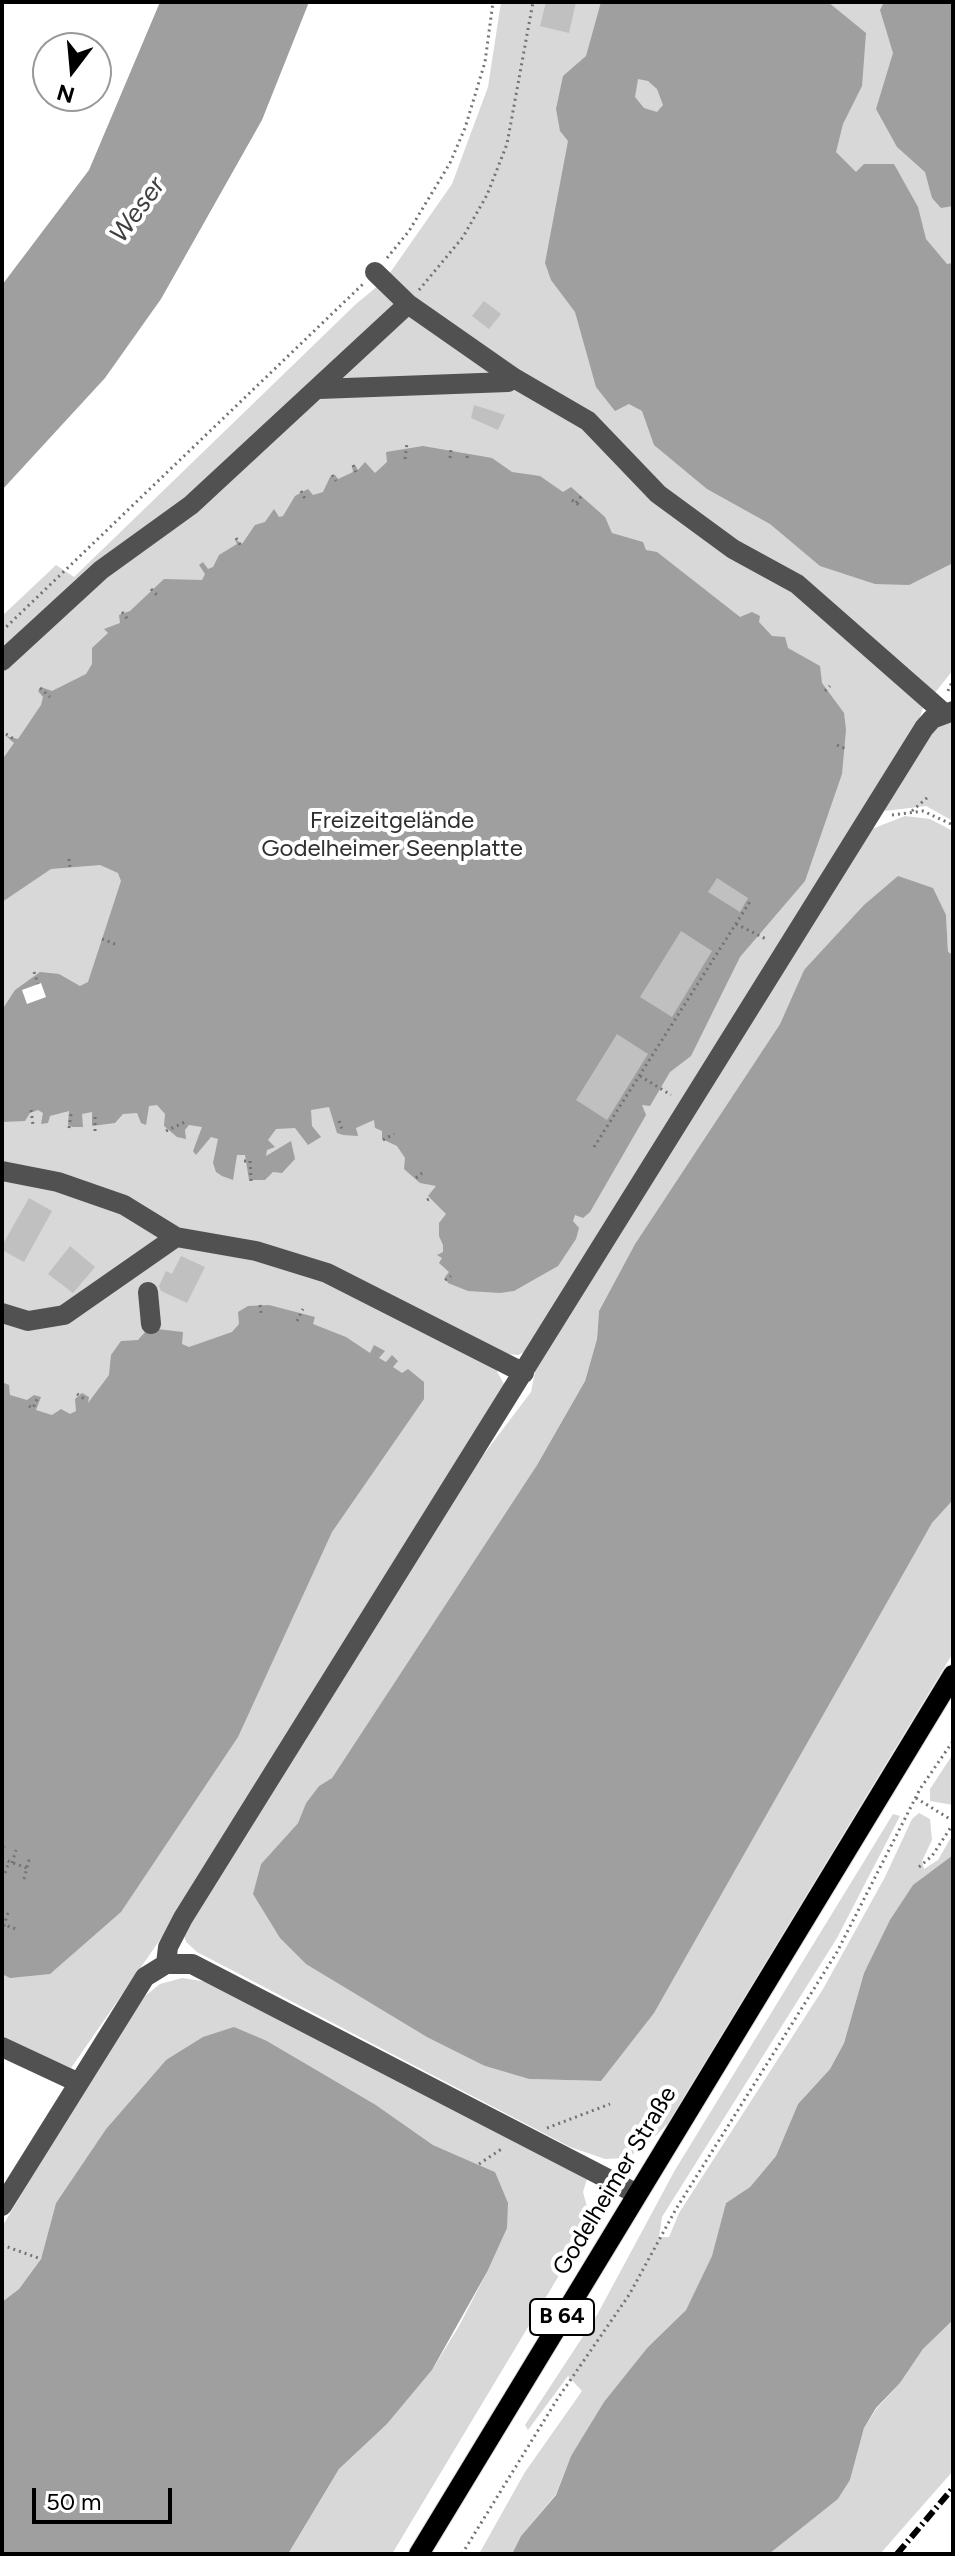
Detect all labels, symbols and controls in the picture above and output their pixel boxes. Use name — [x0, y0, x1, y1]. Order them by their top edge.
north arrow — [32, 32, 112, 112]
text: N — [54, 78, 78, 109]
water label: Weser — [104, 171, 172, 249]
park label: Freizeitgelände Godelheimer Seenplatte — [261, 807, 523, 863]
street label: Godelheimer Straße — [547, 2081, 683, 2281]
road number: B 64 — [530, 2299, 594, 2335]
scale bar — [36, 2472, 176, 2522]
text: 50 m — [46, 2487, 102, 2516]

